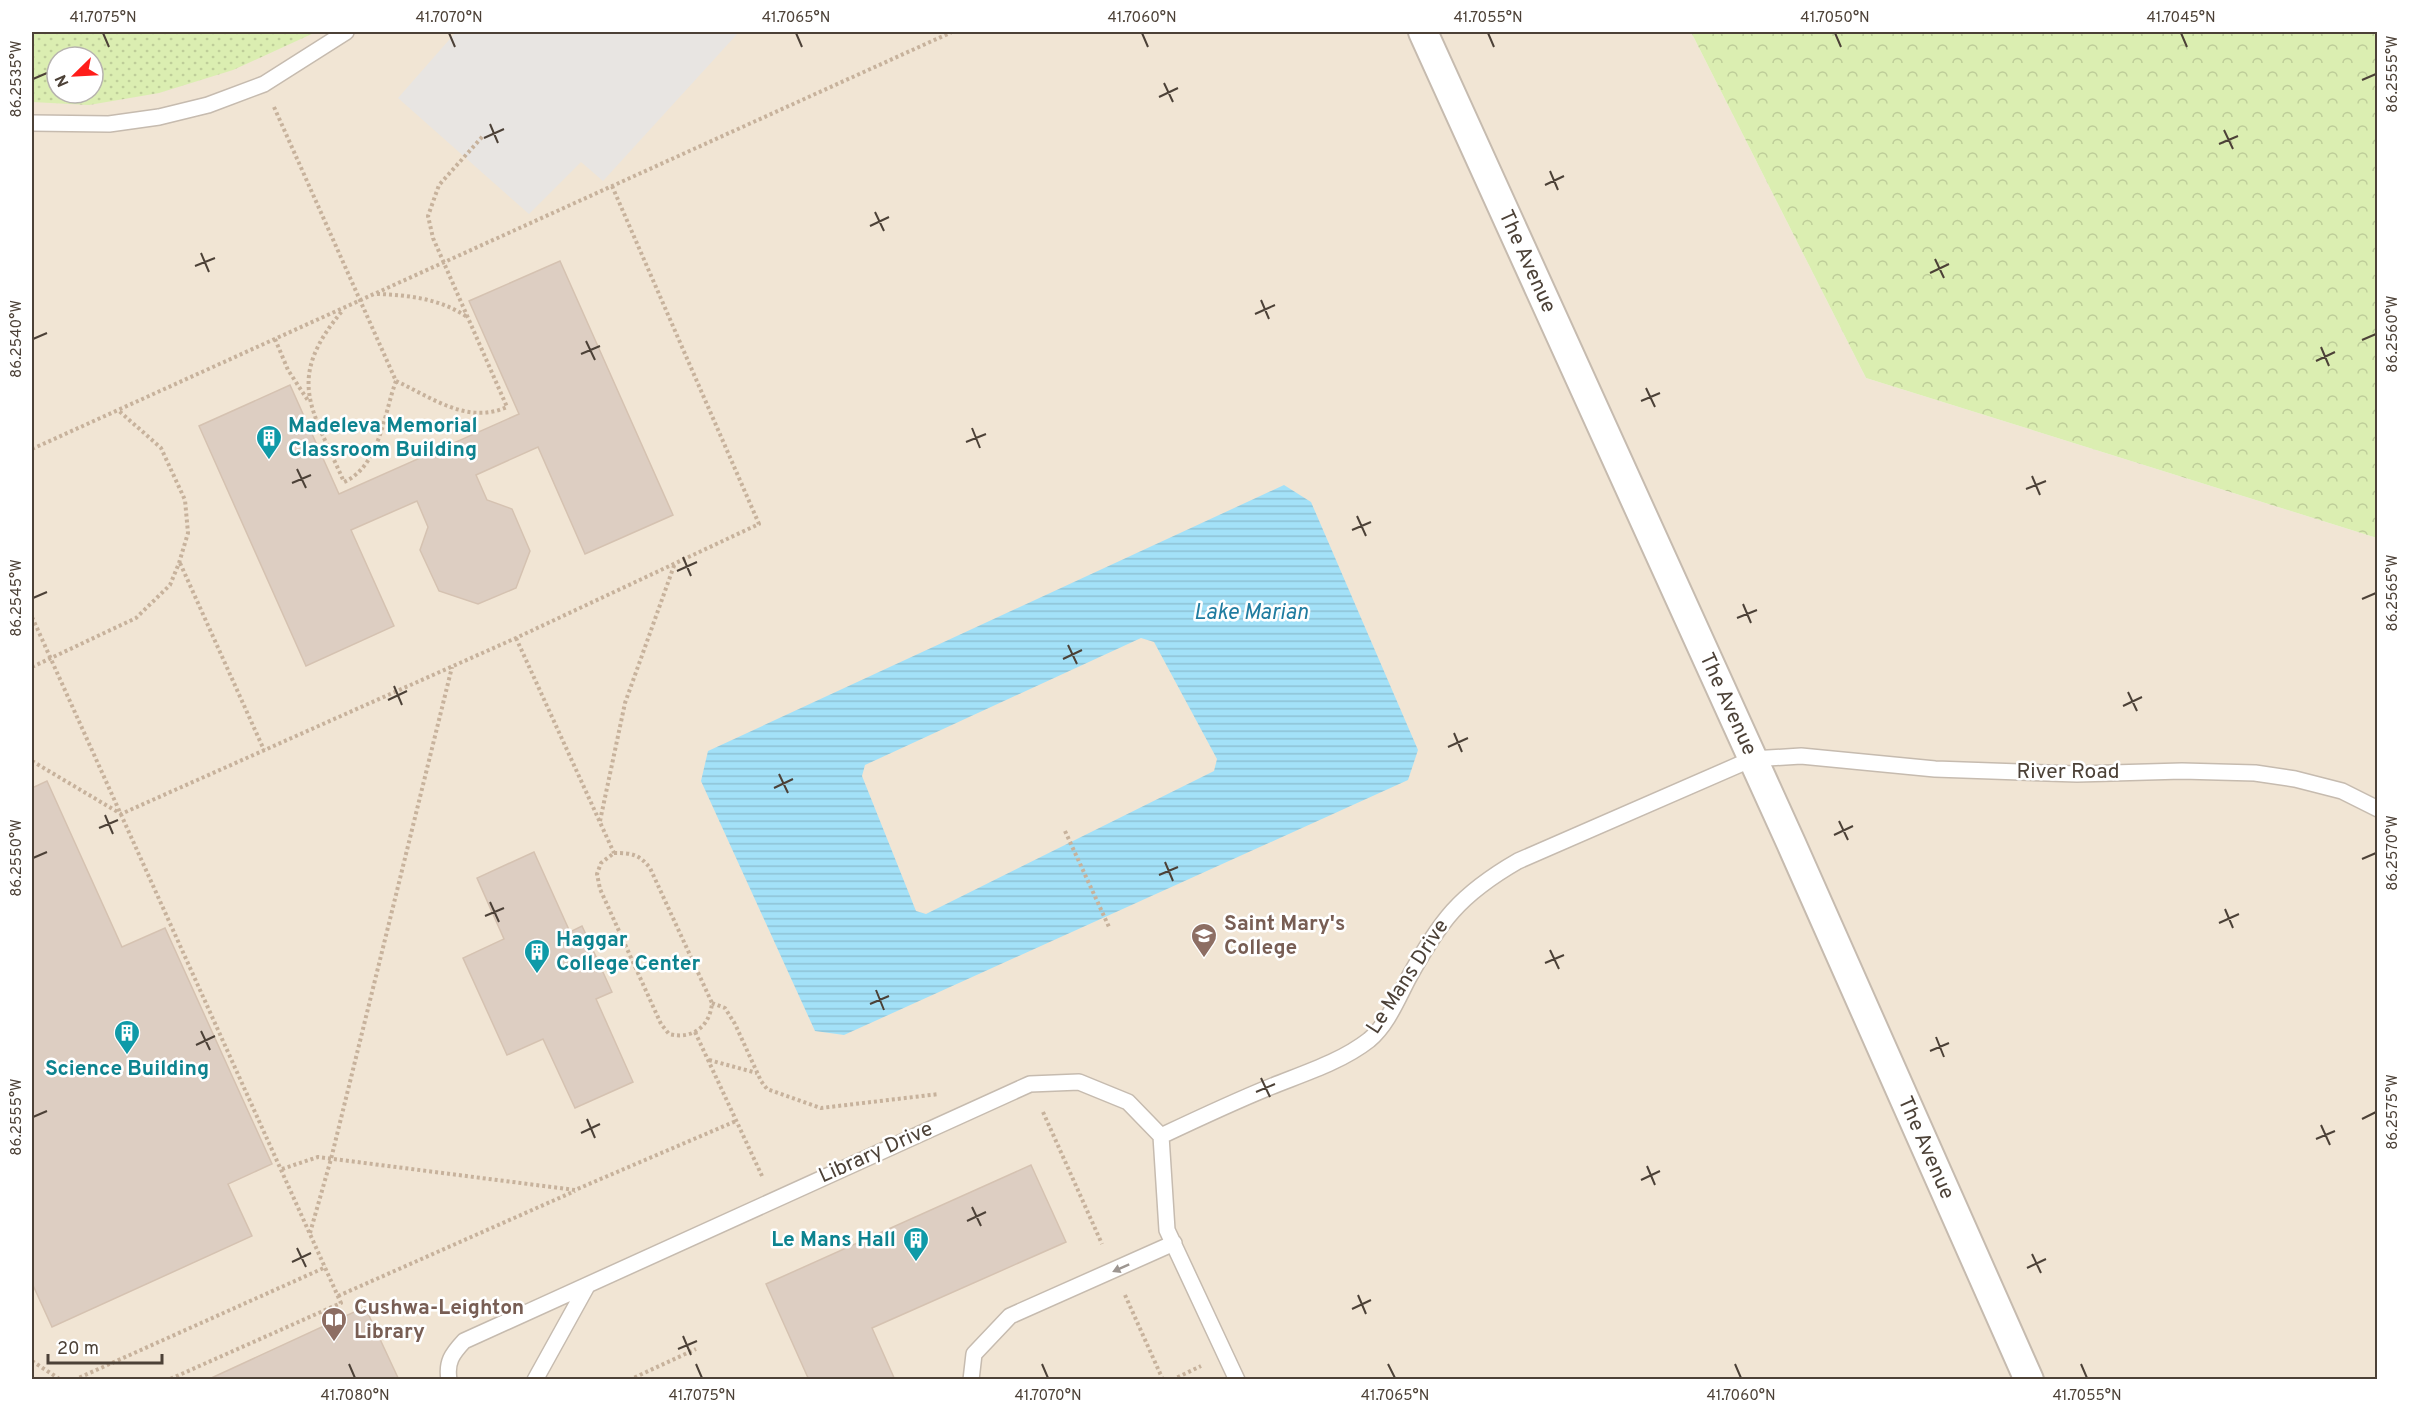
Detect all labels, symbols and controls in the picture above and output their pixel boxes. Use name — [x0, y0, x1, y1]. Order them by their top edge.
text: 41.7075°N — [69, 9, 137, 28]
text: 41.7070°N — [415, 9, 483, 28]
text: 41.7065°N — [762, 9, 830, 28]
text: 41.7060°N — [1107, 9, 1177, 28]
text: 41.7055°N — [1453, 9, 1523, 28]
text: 41.7050°N — [1800, 9, 1870, 28]
text: 41.7045°N — [2146, 9, 2216, 28]
text: 86.2555°W — [2384, 35, 2403, 113]
text: 86.2535°W — [8, 40, 27, 118]
north arrow — [45, 45, 105, 105]
text: N — [52, 71, 75, 90]
street label: The Avenue — [1492, 206, 1562, 317]
text: 86.2560°W — [2384, 295, 2403, 373]
text: 86.2540°W — [8, 300, 27, 378]
place label: Madeleva Memorial Classroom Building — [288, 413, 478, 464]
building icon: Madeleva Memorial Classroom Building — [254, 423, 284, 461]
text: 86.2565°W — [2384, 555, 2403, 632]
text: 86.2545°W — [8, 559, 27, 637]
water label: Lake Marian — [1194, 600, 1308, 627]
street label: The Avenue — [1693, 648, 1763, 760]
street label: River Road — [2016, 759, 2120, 786]
text: 86.2570°W — [2384, 815, 2403, 891]
text: 86.2550°W — [8, 819, 27, 897]
place label: Saint Mary's College — [1224, 911, 1345, 962]
street label: Le Mans Drive — [1361, 914, 1455, 1040]
school or university icon: Saint Mary's College — [1189, 921, 1219, 959]
place label: Haggar College Center — [556, 927, 701, 978]
building icon: Haggar College Center — [522, 937, 552, 975]
building icon: Science Building — [112, 1018, 142, 1056]
place label: Science Building — [45, 1056, 209, 1083]
text: 86.2575°W — [2384, 1074, 2403, 1150]
text: 86.2555°W — [8, 1078, 27, 1156]
street label: The Avenue — [1891, 1092, 1961, 1204]
street label: Library Drive — [815, 1116, 937, 1190]
building icon: Le Mans Hall — [901, 1225, 931, 1263]
place label: Le Mans Hall — [771, 1227, 896, 1254]
one-way arrow — [1112, 1263, 1129, 1272]
place label: Cushwa-Leighton Library — [354, 1295, 524, 1346]
library icon: Cushwa-Leighton Library — [319, 1305, 349, 1343]
scale bar — [48, 1327, 162, 1365]
text: 20 m — [57, 1338, 99, 1361]
text: 41.7080°N — [320, 1387, 390, 1406]
text: 41.7075°N — [668, 1387, 736, 1406]
text: 41.7070°N — [1014, 1387, 1082, 1406]
text: 41.7065°N — [1361, 1387, 1429, 1406]
text: 41.7060°N — [1706, 1387, 1776, 1406]
text: 41.7055°N — [2052, 1387, 2122, 1406]

